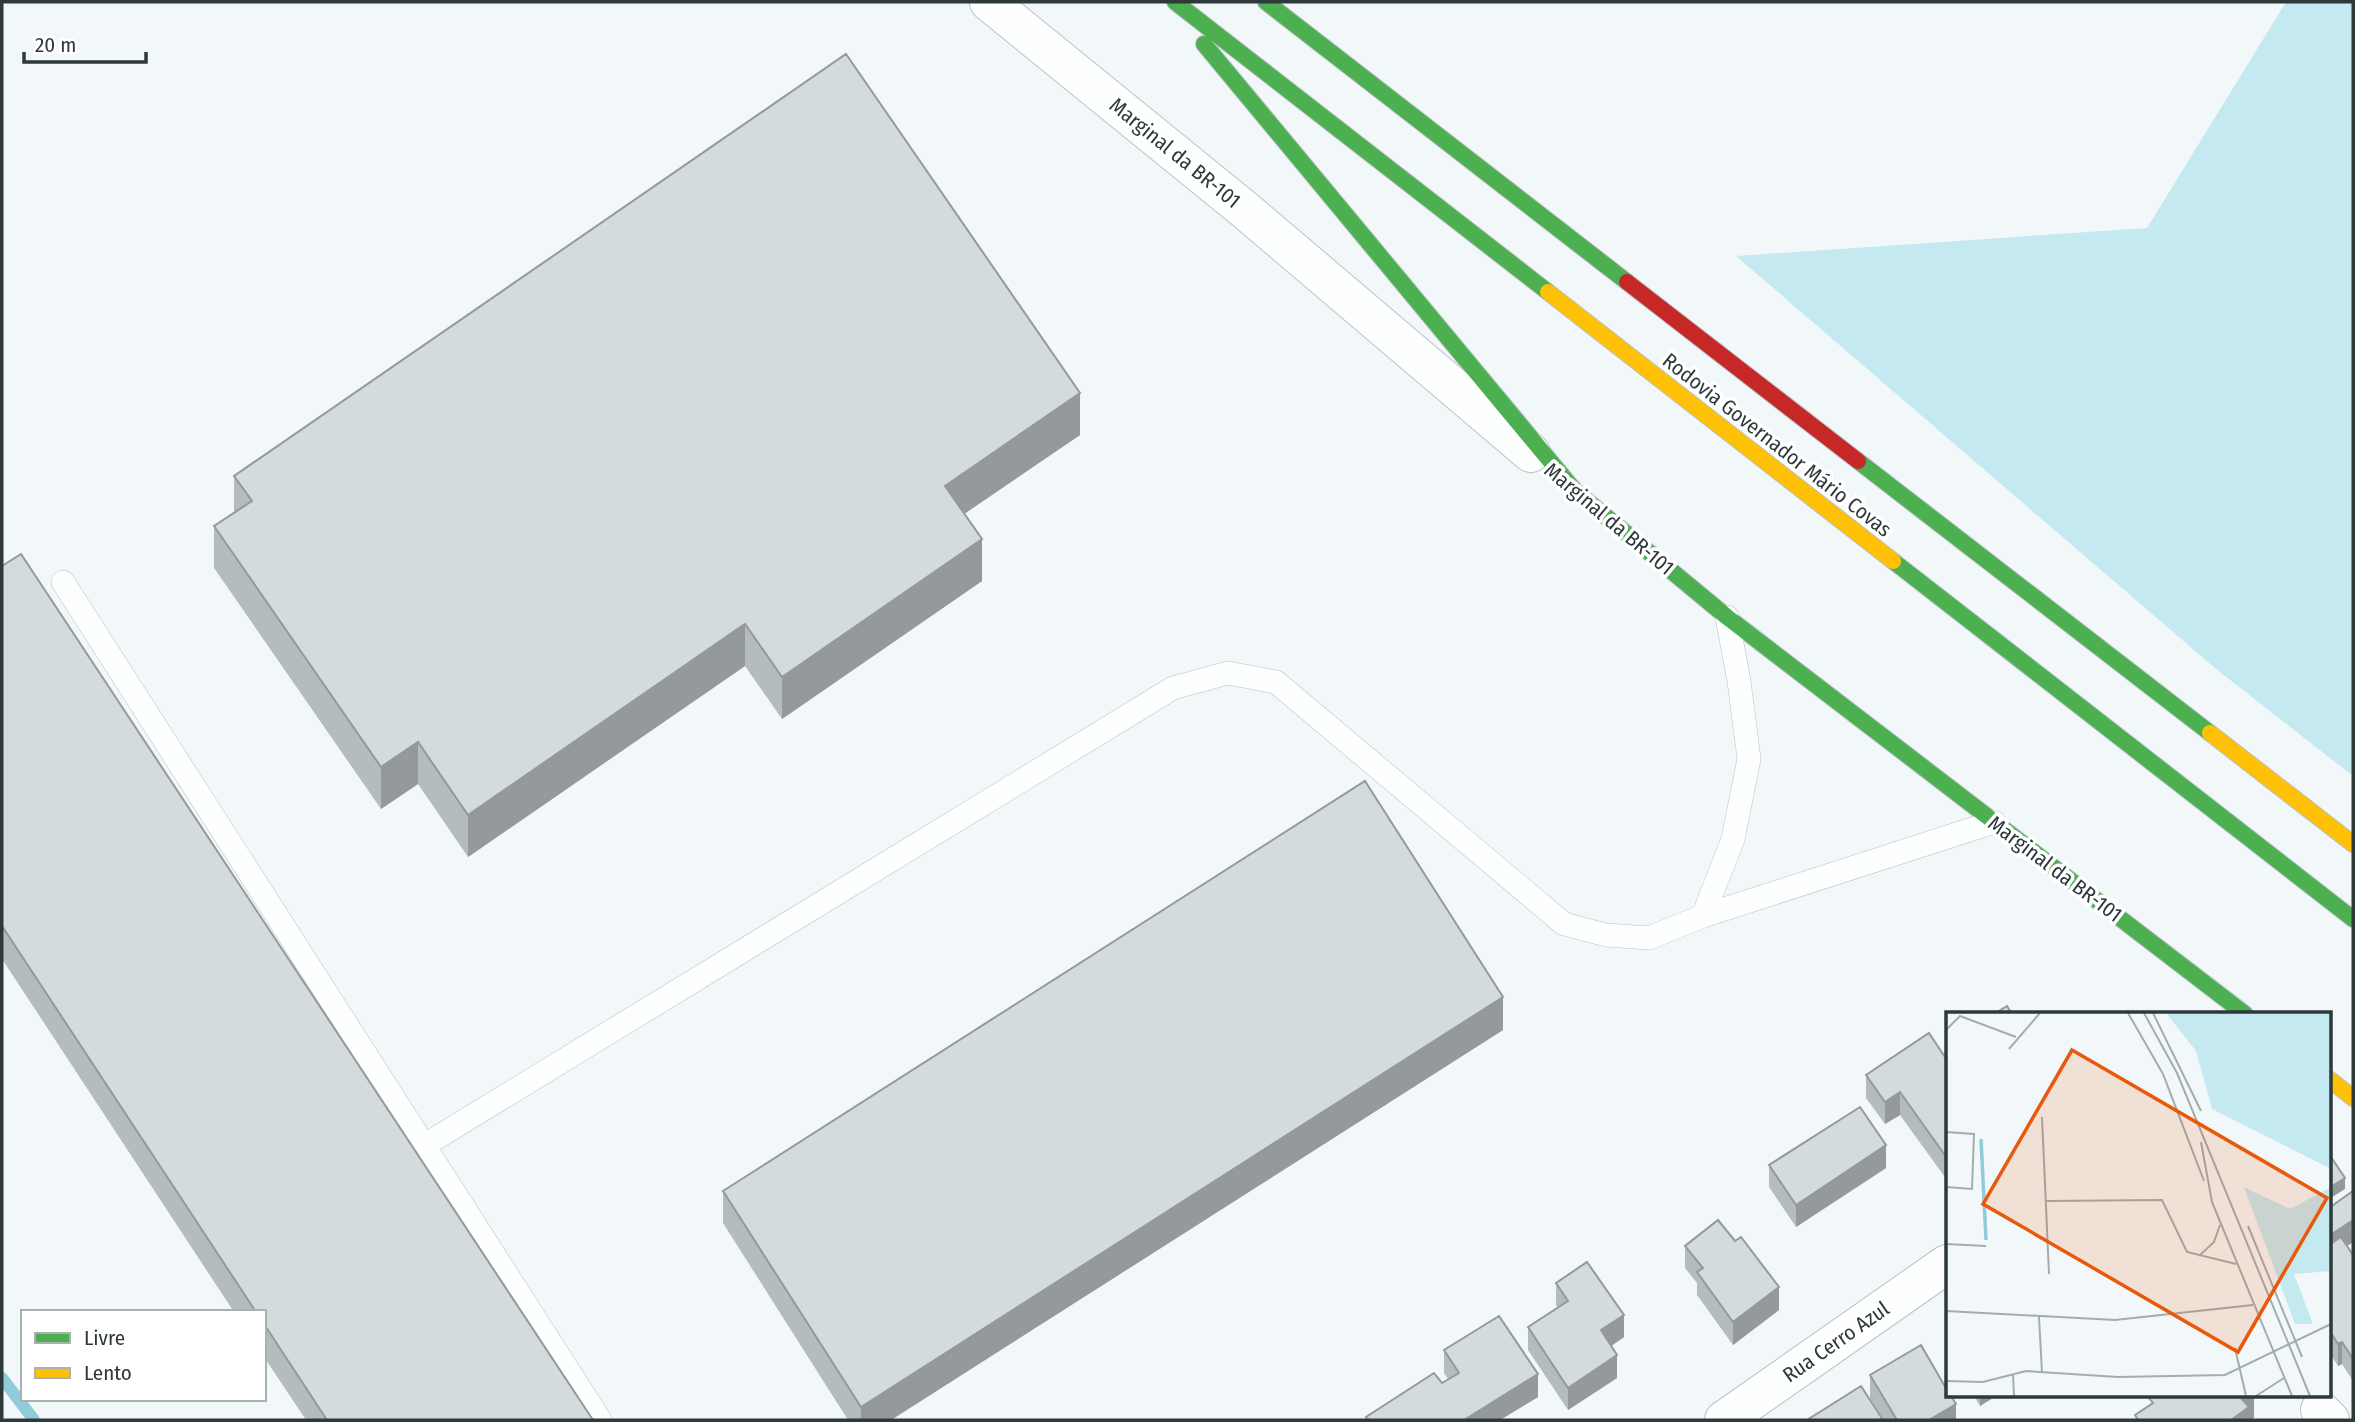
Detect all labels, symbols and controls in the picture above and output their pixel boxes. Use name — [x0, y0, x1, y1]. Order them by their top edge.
scale bar — [24, 21, 147, 65]
text: 20 m — [35, 32, 76, 58]
street label: Marginal da BR-101 — [1104, 92, 1246, 214]
street label: Rodovia Governador Mário Covas — [1657, 348, 1897, 542]
street label: Marginal da BR-101 — [1539, 457, 1679, 581]
street label: Marginal da BR-101 — [1983, 810, 2127, 928]
inset map — [1946, 1012, 2330, 1398]
street label: Rua Cerro Azul — [1778, 1296, 1895, 1388]
legend — [21, 1310, 266, 1401]
text: Livre — [84, 1325, 125, 1351]
text: Lento — [84, 1360, 132, 1386]

